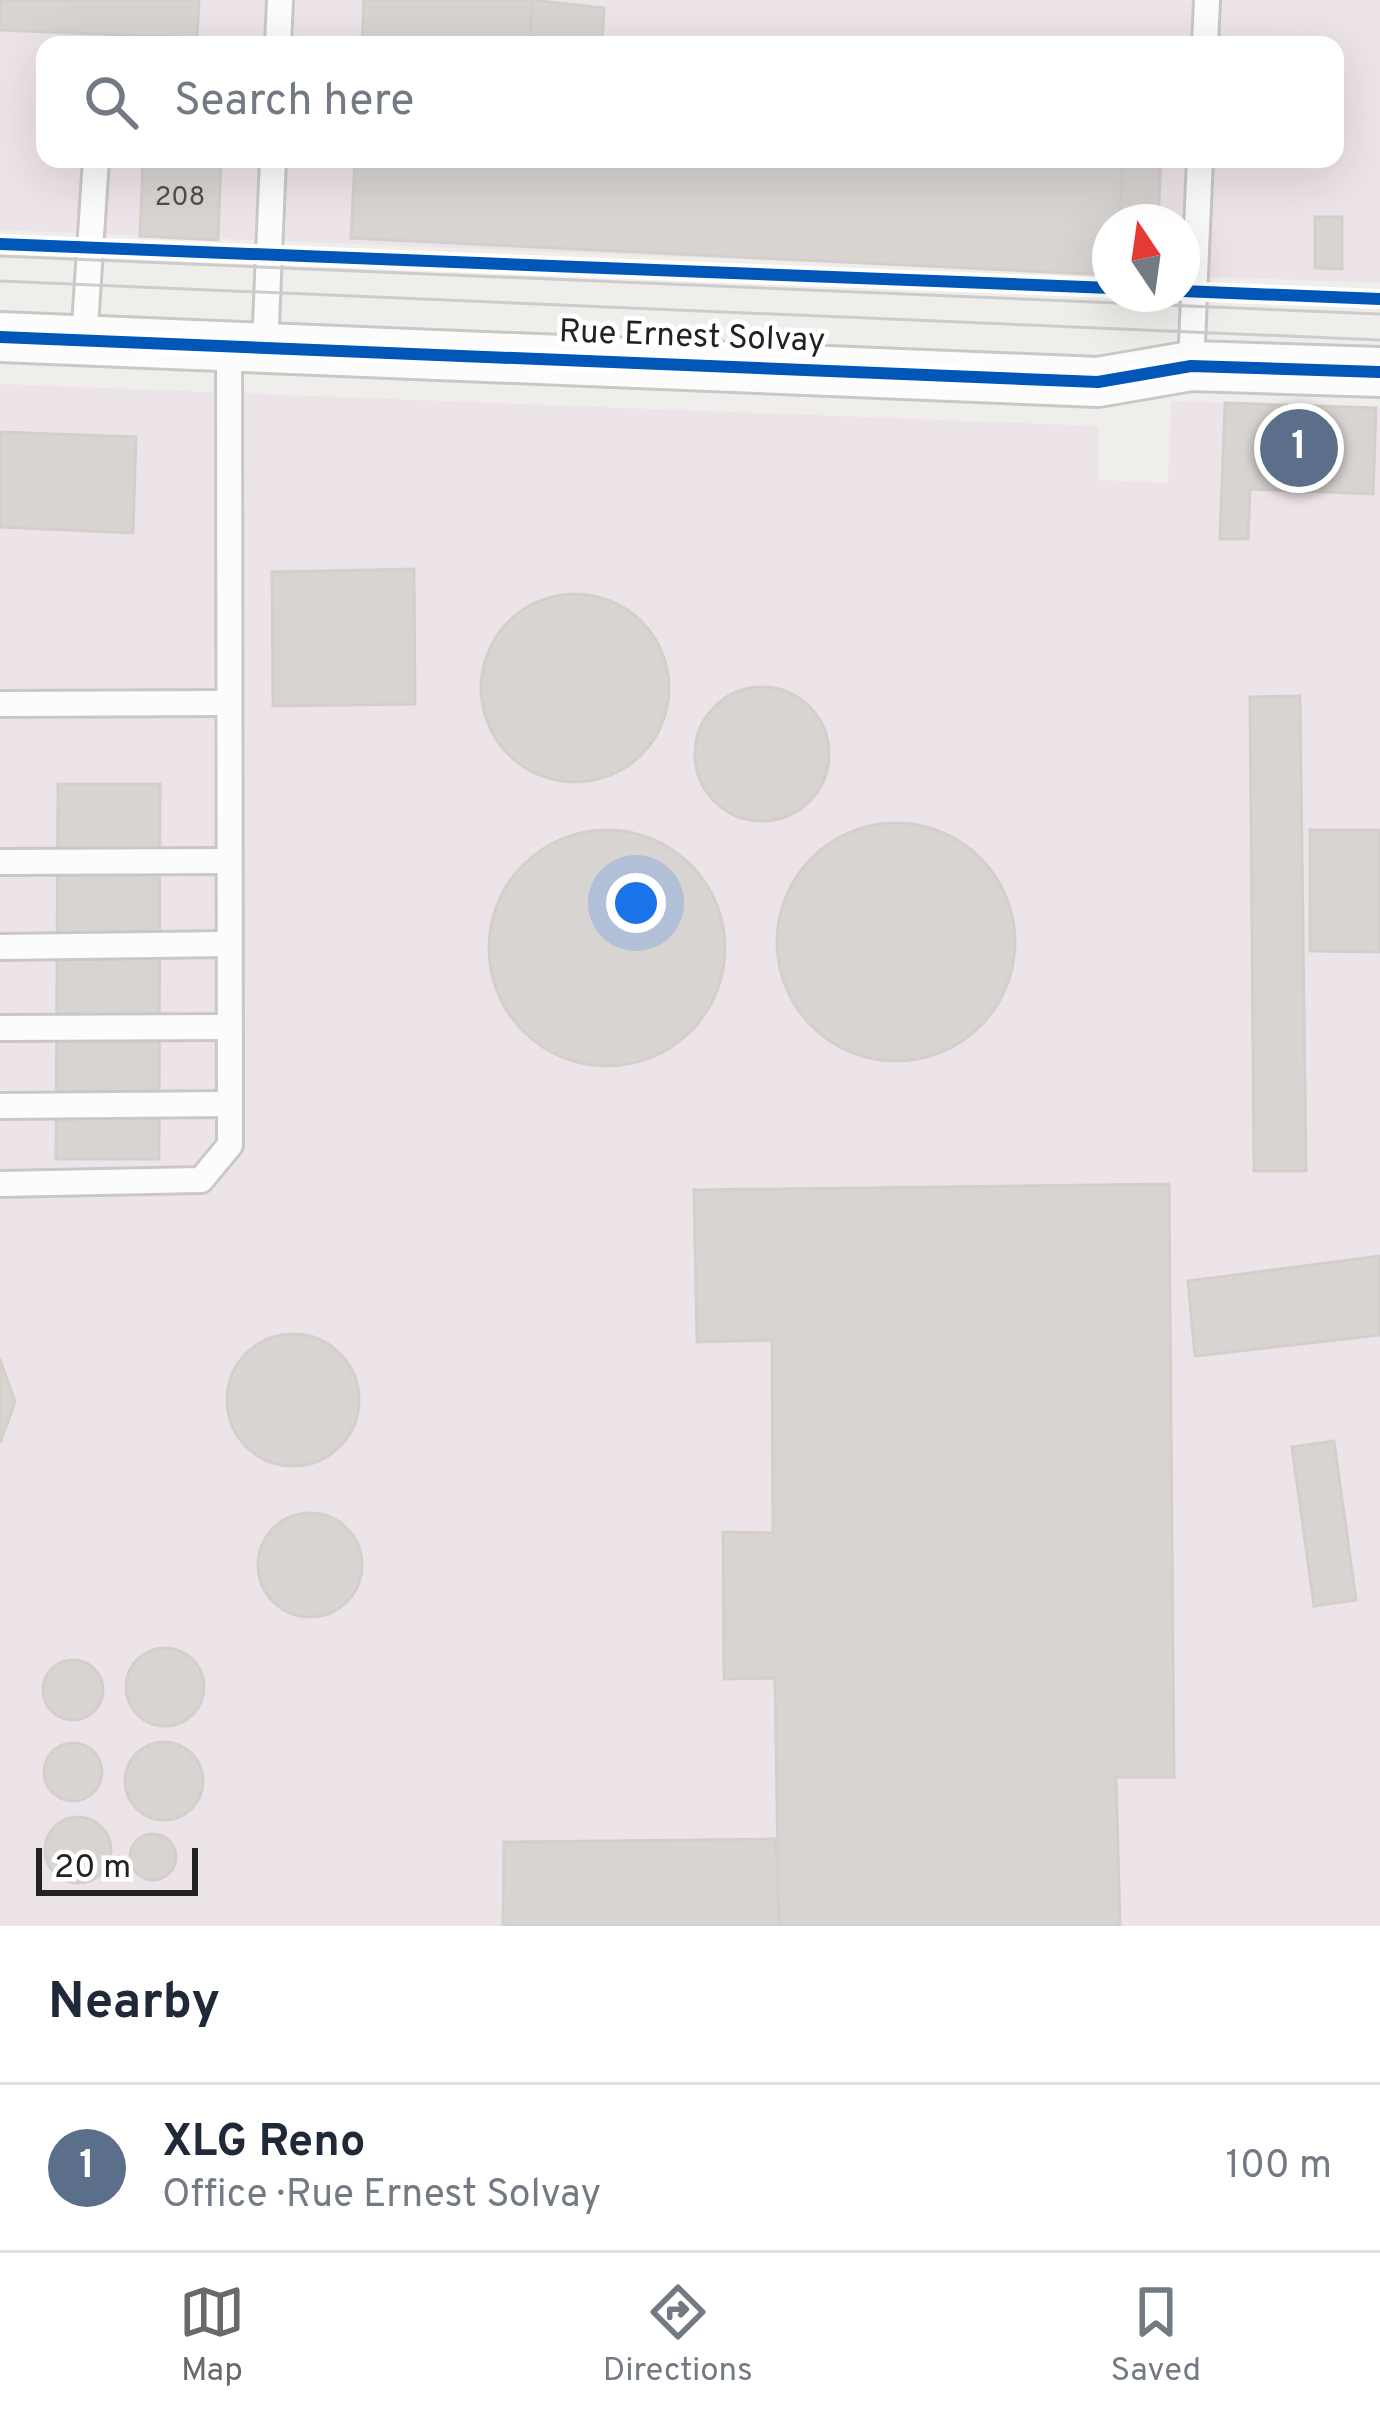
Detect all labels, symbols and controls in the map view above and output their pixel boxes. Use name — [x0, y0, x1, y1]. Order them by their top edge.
search box — [36, 36, 1344, 168]
icon: search — [78, 69, 144, 135]
text: Search here — [174, 74, 414, 131]
house number: 208 — [155, 181, 205, 215]
north arrow — [1092, 204, 1200, 312]
street label: Rue Ernest Solvay — [558, 312, 826, 364]
pin: 1 — [1260, 403, 1338, 493]
your location — [606, 873, 666, 933]
scale bar — [36, 1842, 198, 1895]
text: 20 m — [54, 1848, 131, 1890]
text: Nearby — [48, 1972, 220, 2037]
text: XLG Reno — [162, 2115, 366, 2172]
text: 1 — [79, 2143, 95, 2192]
text: 100 m — [1225, 2143, 1332, 2192]
text: Office · Rue Ernest Solvay — [162, 2172, 601, 2221]
tab: Map — [179, 2279, 245, 2393]
tab: Directions — [603, 2279, 753, 2393]
tab: Saved — [1110, 2279, 1201, 2393]

